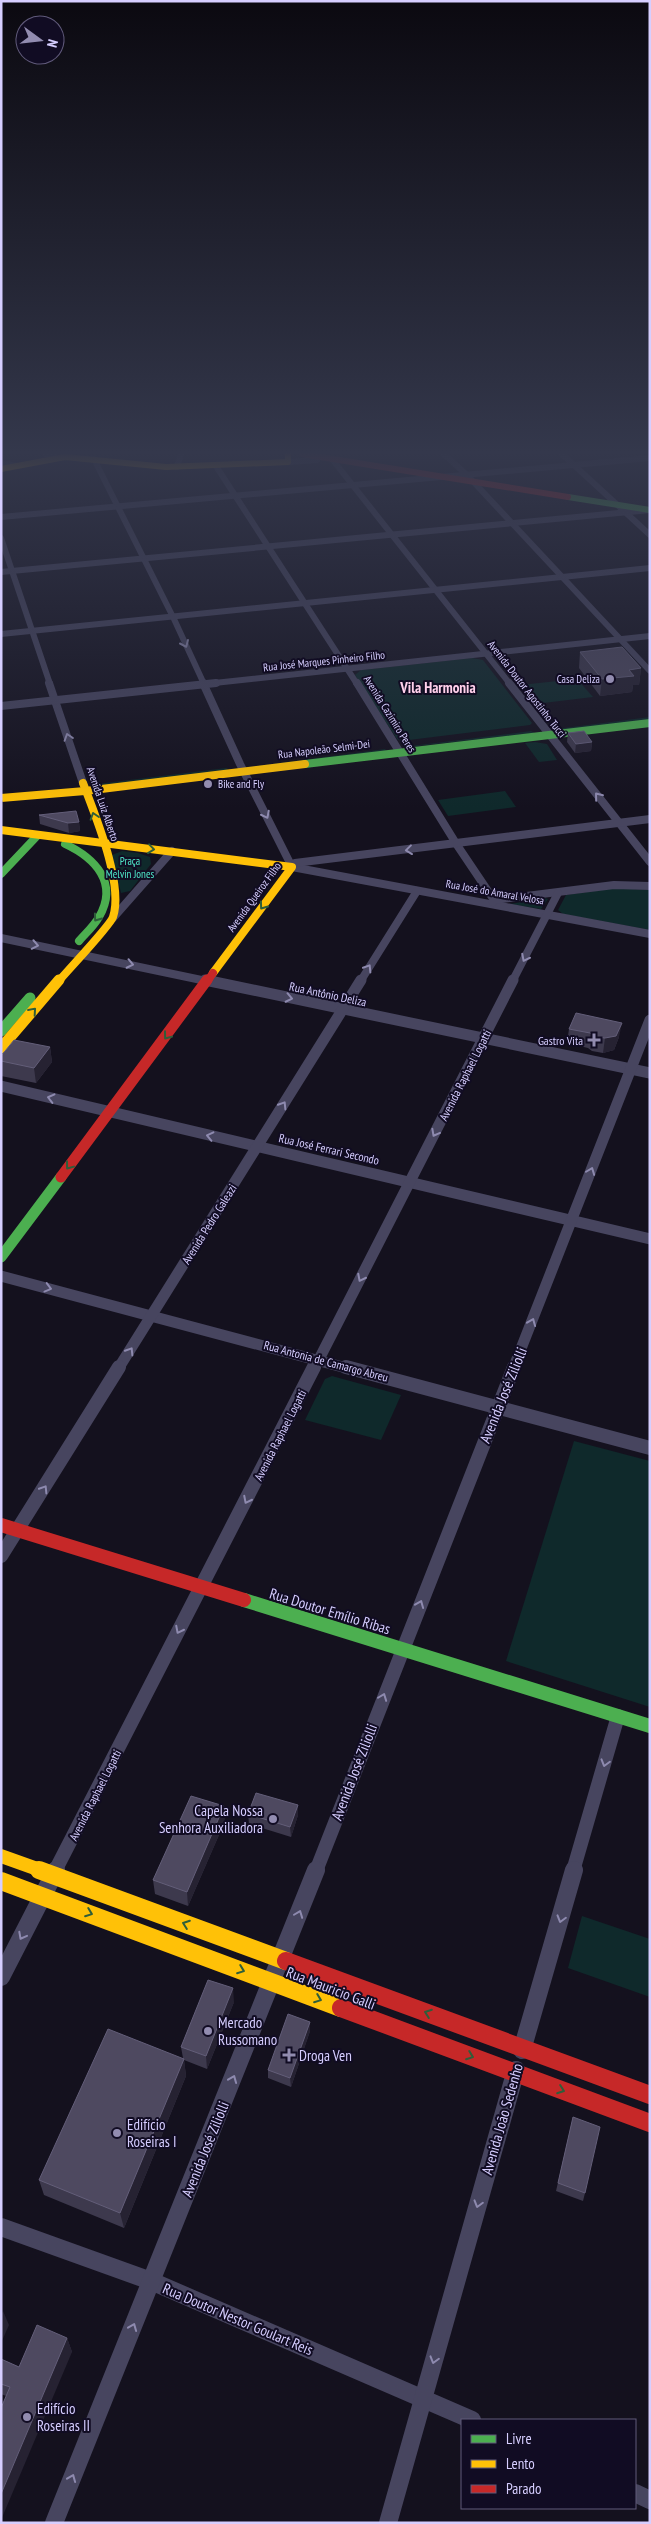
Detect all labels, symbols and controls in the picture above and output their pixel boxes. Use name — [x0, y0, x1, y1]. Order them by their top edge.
north arrow — [15, 15, 65, 65]
text: N — [43, 37, 62, 49]
street label: Avenida Doutor Agostinho Tucci — [485, 638, 569, 740]
one-way arrow — [179, 639, 190, 648]
street label: Rua José Marques Pinheiro Filho — [262, 648, 386, 674]
place label: Casa Deliza — [557, 672, 600, 686]
street label: Avenida Cazimiro Peres — [361, 673, 419, 755]
marker: Casa Deliza — [604, 673, 616, 685]
district label: Vila Harmonia — [399, 678, 476, 697]
one-way arrow — [63, 733, 73, 741]
street label: Rua Napoleão Selmi-Dei — [277, 736, 371, 762]
street label: Avenida Luiz Alberto — [84, 765, 122, 843]
place label: Bike and Fly — [218, 777, 265, 791]
marker: Bike and Fly — [202, 778, 214, 790]
one-way arrow — [594, 793, 603, 802]
one-way arrow — [260, 810, 270, 819]
one-way arrow — [90, 812, 100, 820]
one-way arrow — [148, 843, 156, 854]
one-way arrow — [404, 845, 413, 855]
park label: Praça Melvin Jones — [106, 854, 154, 881]
street label: Avenida Queiroz Filho — [224, 859, 284, 935]
street label: Rua José do Amaral Velosa — [445, 876, 545, 908]
one-way arrow — [261, 900, 269, 909]
one-way arrow — [94, 912, 103, 922]
one-way arrow — [31, 939, 40, 950]
one-way arrow — [521, 953, 531, 962]
one-way arrow — [125, 959, 134, 969]
one-way arrow — [362, 965, 372, 974]
street label: Rua Antônio Deliza — [288, 978, 368, 1010]
one-way arrow — [284, 992, 293, 1003]
one-way arrow — [27, 1008, 36, 1017]
street label: Avenida Raphael Logatti — [436, 1027, 494, 1123]
one-way arrow — [164, 1030, 172, 1039]
place label: Gastro Vita — [538, 1033, 583, 1048]
marker: Gastro Vita — [587, 1033, 601, 1047]
one-way arrow — [47, 1093, 56, 1104]
one-way arrow — [276, 1102, 286, 1111]
one-way arrow — [431, 1128, 441, 1137]
street label: Rua José Ferrari Secondo — [277, 1130, 381, 1168]
one-way arrow — [205, 1131, 214, 1142]
one-way arrow — [66, 1160, 75, 1170]
one-way arrow — [585, 1167, 595, 1176]
street label: Avenida Pedro Galeazi — [178, 1181, 240, 1267]
one-way arrow — [357, 1273, 367, 1282]
one-way arrow — [44, 1282, 53, 1293]
one-way arrow — [525, 1318, 536, 1327]
street label: Rua Antonia de Camargo Abreu — [262, 1337, 390, 1385]
street label: Avenida José Ziliolli — [475, 1344, 531, 1446]
one-way arrow — [124, 1348, 133, 1357]
street label: Avenida Raphael Logatti — [251, 1387, 309, 1483]
one-way arrow — [38, 1486, 47, 1495]
one-way arrow — [243, 1495, 253, 1504]
street label: Rua Doutor Emílio Ribas — [267, 1584, 393, 1638]
one-way arrow — [414, 1600, 424, 1608]
one-way arrow — [175, 1625, 185, 1634]
one-way arrow — [377, 1694, 387, 1702]
street label: Avenida José Ziliolli — [327, 1721, 381, 1823]
street label: Avenida Raphael Logatti — [66, 1747, 124, 1843]
one-way arrow — [600, 1758, 611, 1767]
place label: Capela Nossa Senhora Auxiliadora — [159, 1801, 263, 1837]
marker: Capela Nossa Senhora Auxiliadora — [267, 1813, 279, 1825]
one-way arrow — [84, 1907, 93, 1917]
one-way arrow — [293, 1910, 303, 1919]
one-way arrow — [556, 1914, 566, 1923]
one-way arrow — [183, 1920, 191, 1930]
one-way arrow — [18, 1931, 28, 1940]
street label: Rua Mauricio Galli — [284, 1962, 378, 2014]
one-way arrow — [237, 1964, 245, 1974]
one-way arrow — [313, 1993, 322, 2003]
one-way arrow — [424, 2009, 433, 2020]
place label: Mercado Russomano — [218, 2013, 277, 2049]
marker: Mercado Russomano — [202, 2025, 214, 2037]
place label: Droga Ven — [299, 2046, 352, 2065]
marker: Droga Ven — [283, 2049, 295, 2061]
one-way arrow — [465, 2050, 474, 2060]
street label: Avenida João Sedenho — [477, 2061, 527, 2177]
one-way arrow — [227, 2075, 237, 2084]
one-way arrow — [556, 2084, 564, 2094]
street label: Avenida José Ziliolli — [177, 2098, 233, 2200]
place label: Edifício Roseiras I — [127, 2115, 176, 2151]
marker: Edifício Roseiras I — [111, 2127, 123, 2139]
one-way arrow — [473, 2199, 483, 2208]
street label: Rua Doutor Nestor Goulart Reis — [160, 2279, 316, 2359]
one-way arrow — [126, 2323, 137, 2332]
one-way arrow — [429, 2356, 439, 2364]
place label: Edifício Roseiras II — [37, 2399, 90, 2435]
marker: Edifício Roseiras II — [21, 2411, 33, 2423]
legend — [461, 2419, 636, 2509]
text: Livre — [506, 2429, 532, 2448]
text: Lento — [506, 2454, 535, 2473]
one-way arrow — [66, 2474, 76, 2482]
text: Parado — [506, 2479, 541, 2498]

